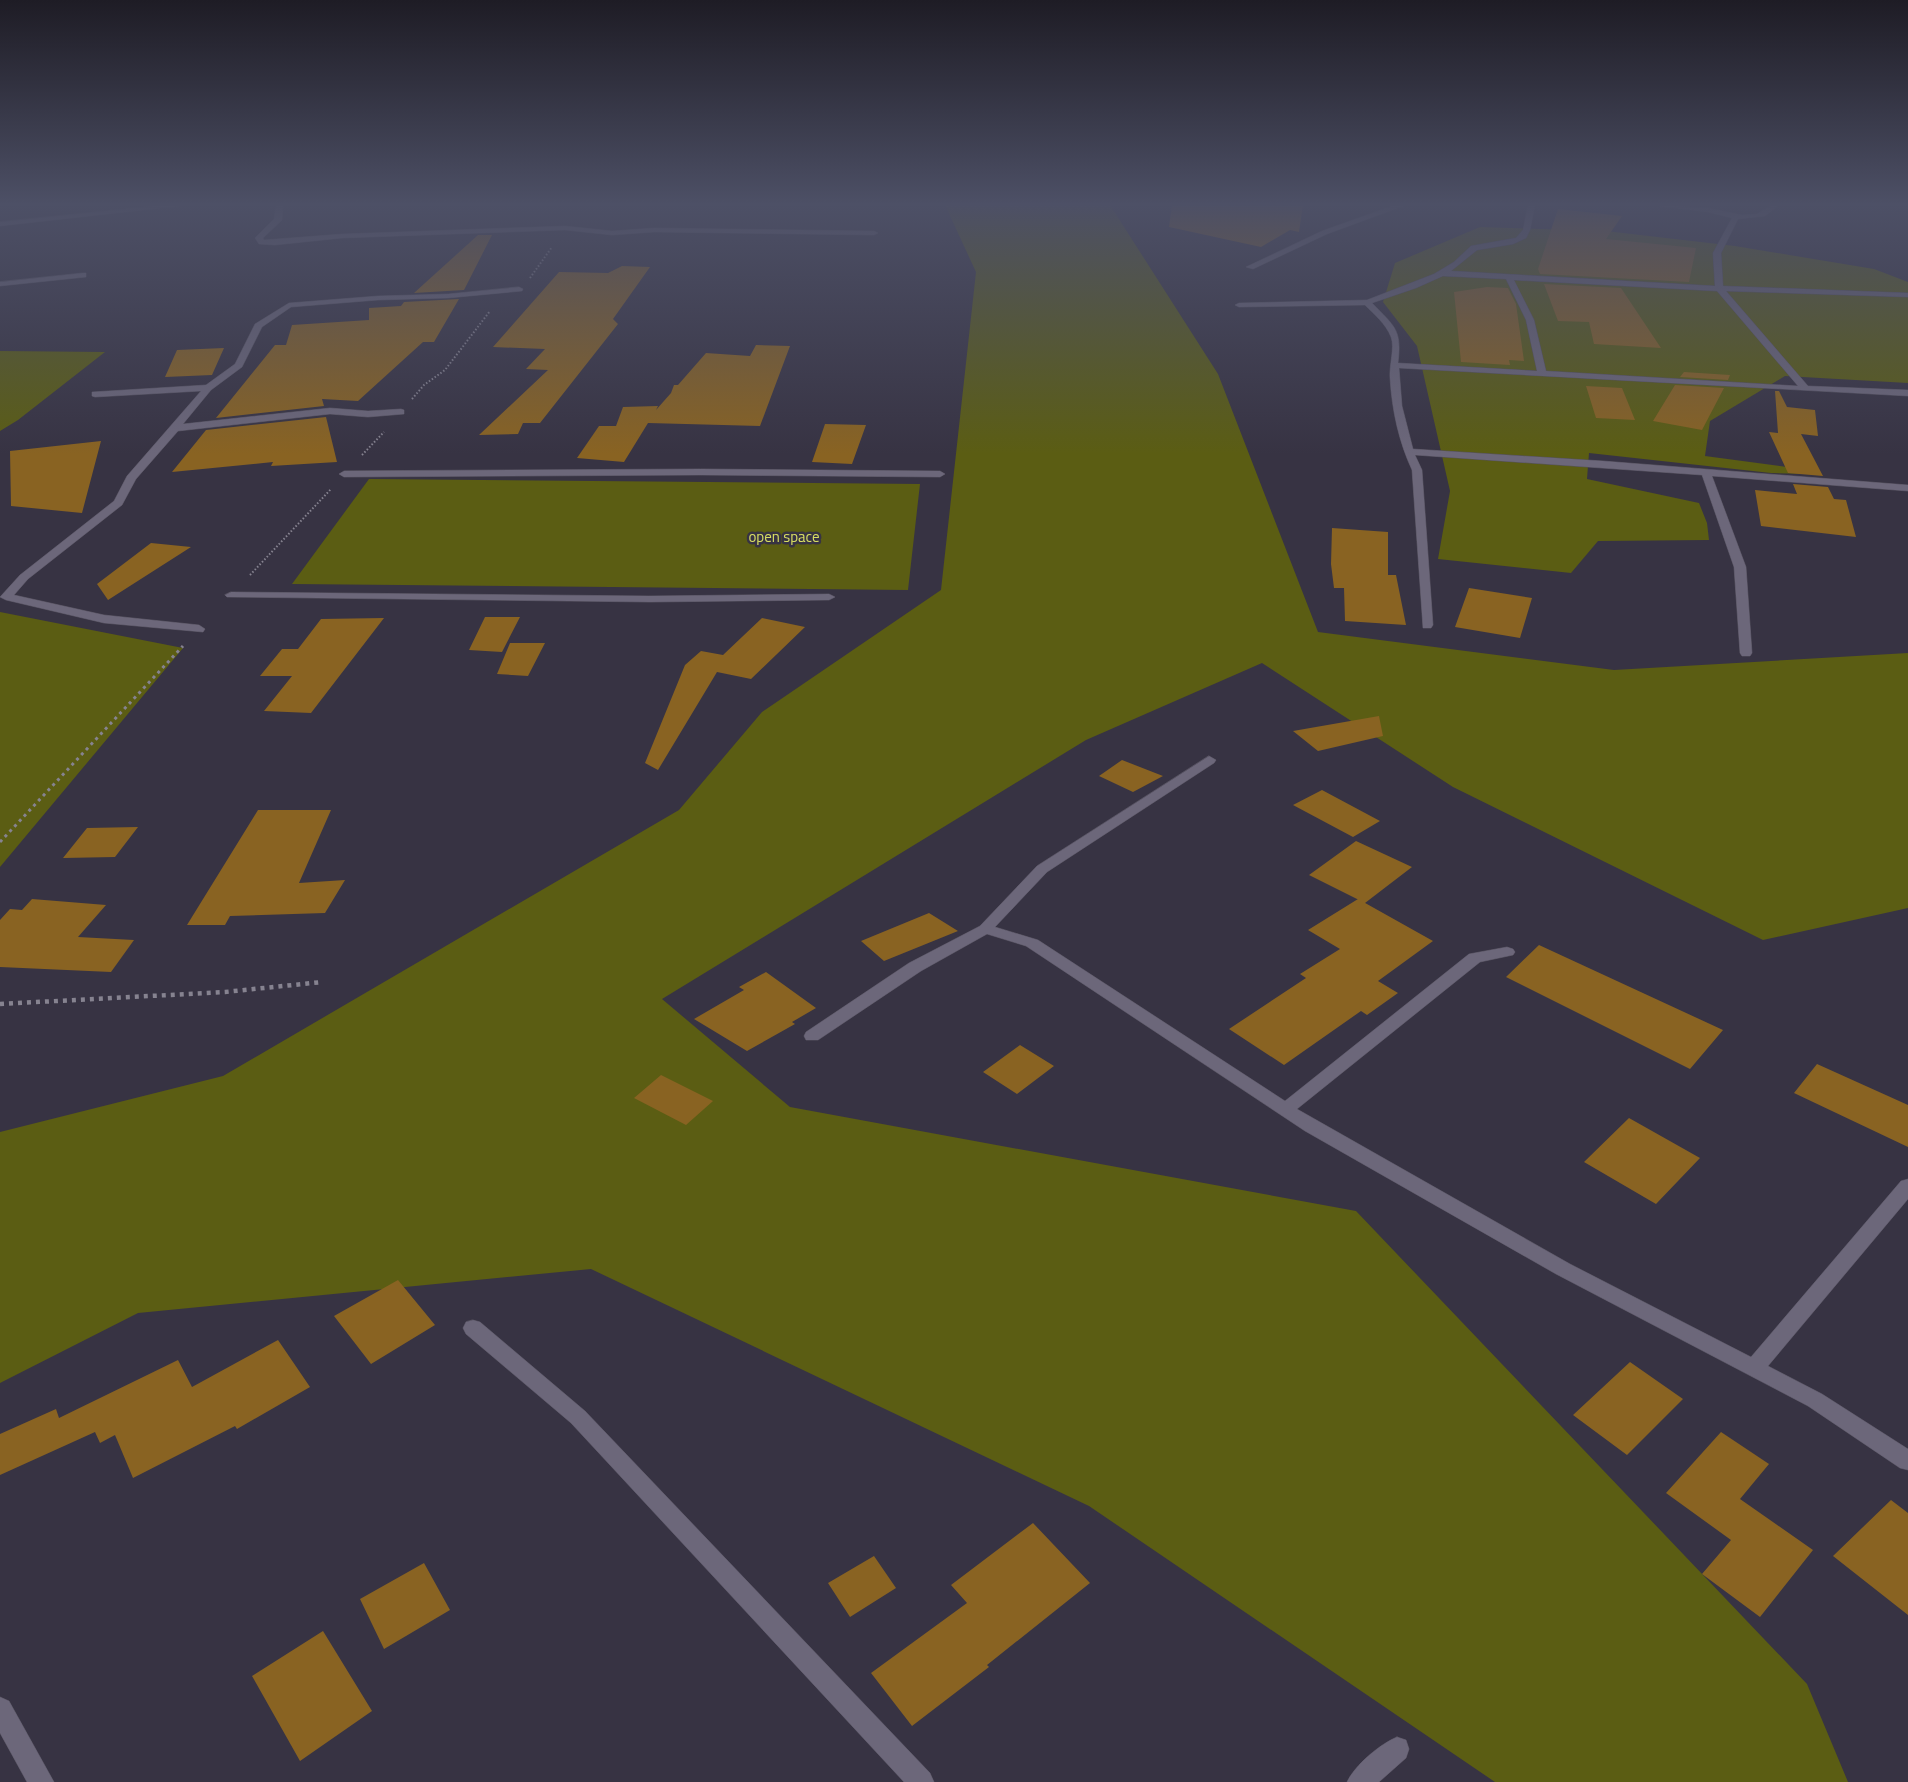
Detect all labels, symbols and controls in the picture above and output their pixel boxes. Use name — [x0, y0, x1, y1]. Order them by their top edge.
park label: open space — [748, 525, 820, 548]

